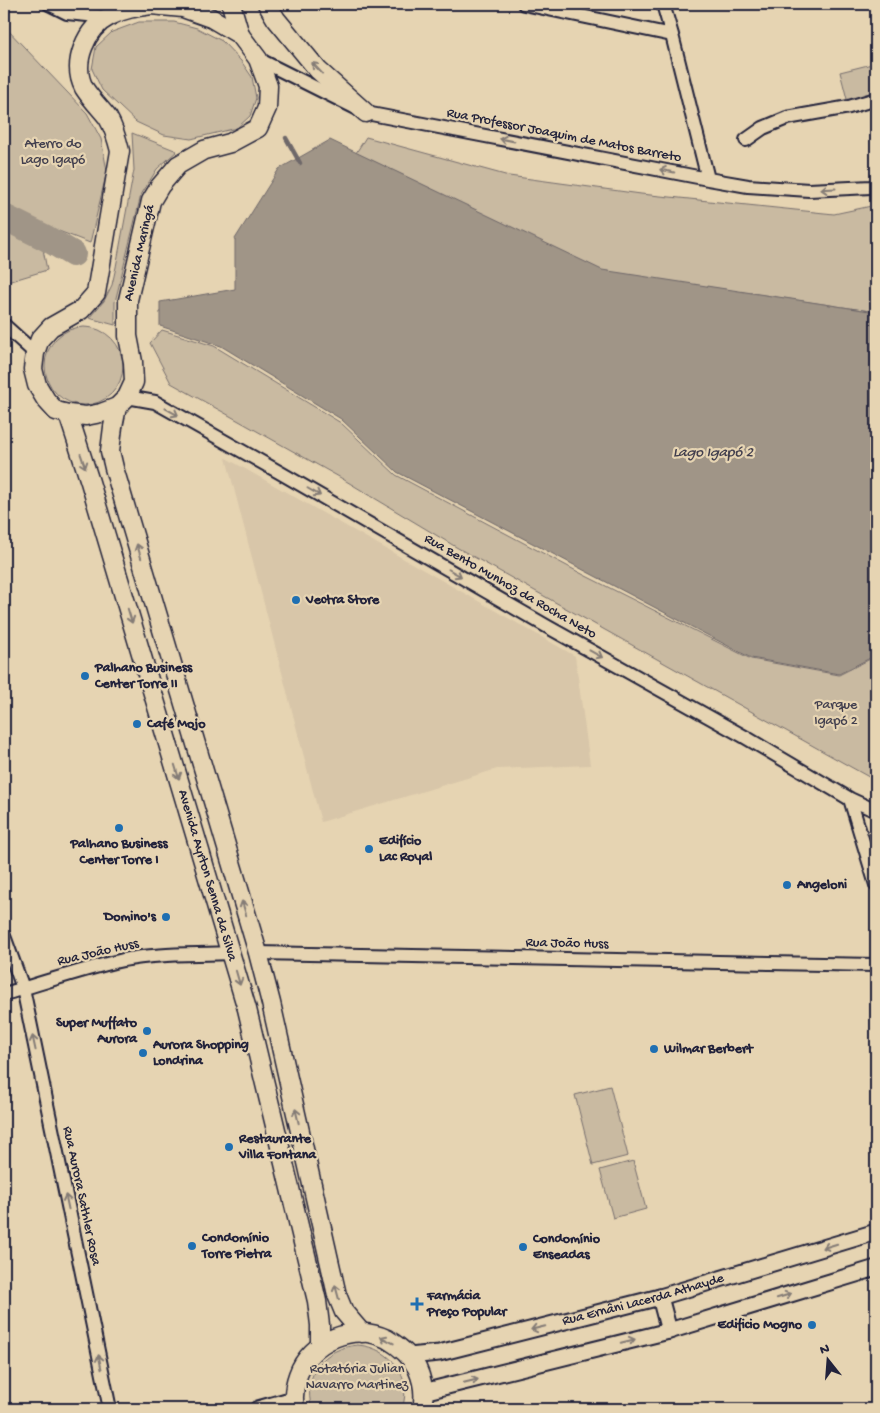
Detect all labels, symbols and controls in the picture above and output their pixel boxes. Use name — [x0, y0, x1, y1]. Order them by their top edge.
one-way arrow — [311, 62, 323, 75]
street label: Rua Professor Joaquim de Matos Barreto — [445, 105, 683, 167]
one-way arrow — [500, 135, 516, 145]
park label: Aterro do Lago Igapó — [21, 136, 85, 169]
one-way arrow — [659, 166, 675, 175]
one-way arrow — [820, 184, 836, 193]
street label: Avenida Maringá — [121, 202, 160, 303]
one-way arrow — [165, 408, 179, 418]
water label: Lago Igapó 2 — [673, 444, 754, 462]
one-way arrow — [78, 452, 88, 468]
one-way arrow — [307, 487, 322, 497]
street label: Rua Bento Munhoz da Rocha Neto — [421, 531, 599, 643]
one-way arrow — [133, 543, 143, 559]
one-way arrow — [447, 568, 462, 578]
place label: Vectra Store — [305, 592, 380, 609]
marker: Vectra Store — [290, 594, 302, 606]
one-way arrow — [125, 608, 135, 624]
one-way arrow — [588, 649, 603, 659]
place label: Palhano Business Center Torre II — [94, 660, 193, 693]
marker: Palhano Business Center Torre II — [79, 670, 91, 682]
park label: Parque Igapó 2 — [814, 697, 858, 730]
place label: Café Mojo — [146, 716, 206, 733]
marker: Café Mojo — [131, 718, 143, 730]
one-way arrow — [172, 763, 182, 779]
street label: Avenida Ayrton Senna da Silva — [174, 788, 241, 964]
marker: Palhano Business Center Torre I — [113, 822, 125, 834]
place label: Edifício Lac Royal — [379, 833, 432, 866]
place label: Palhano Business Center Torre I — [69, 836, 168, 869]
marker: Edifício Lac Royal — [363, 843, 375, 855]
place label: Angeloni — [796, 877, 847, 894]
marker: Angeloni — [781, 879, 793, 891]
one-way arrow — [239, 900, 249, 916]
place label: Domino's — [102, 909, 157, 926]
marker: Domino's — [160, 911, 172, 923]
street label: Rua João Huss — [56, 935, 141, 971]
street label: Rua João Huss — [525, 935, 609, 953]
one-way arrow — [234, 969, 243, 985]
place label: Super Muffato Aurora — [56, 1015, 138, 1048]
marker: Super Muffato Aurora — [141, 1025, 153, 1037]
one-way arrow — [29, 1036, 38, 1052]
place label: Aurora Shopping Londrina — [152, 1037, 249, 1070]
place label: Wilmar Berbert — [663, 1041, 754, 1058]
marker: Wilmar Berbert — [648, 1043, 660, 1055]
marker: Aurora Shopping Londrina — [137, 1047, 149, 1059]
one-way arrow — [292, 1109, 301, 1125]
street label: Rua Aurora Sathler Rosa — [58, 1125, 104, 1268]
place label: Restaurante Villa Fontana — [238, 1131, 317, 1164]
marker: Restaurante Villa Fontana — [223, 1141, 235, 1153]
one-way arrow — [62, 1195, 71, 1211]
place label: Condomínio Torre Pietra — [201, 1230, 273, 1263]
place label: Condomínio Enseadas — [532, 1231, 601, 1264]
marker: Condomínio Torre Pietra — [186, 1240, 198, 1252]
marker: Condomínio Enseadas — [517, 1241, 529, 1253]
one-way arrow — [822, 1242, 838, 1252]
street label: Rua Ernâni Lacerda Athayde — [560, 1270, 727, 1330]
one-way arrow — [331, 1284, 341, 1300]
place label: Farmácia Preço Popular — [426, 1288, 509, 1321]
one-way arrow — [776, 1291, 792, 1301]
marker: Farmácia Preço Popular — [411, 1298, 423, 1310]
place label: Edificio Mogno — [717, 1317, 803, 1334]
marker: Edificio Mogno — [806, 1319, 818, 1331]
one-way arrow — [531, 1324, 547, 1333]
one-way arrow — [380, 1335, 395, 1345]
one-way arrow — [620, 1336, 636, 1345]
north arrow — [802, 1336, 852, 1386]
text: N — [818, 1340, 832, 1359]
one-way arrow — [95, 1354, 104, 1370]
park label: Rotatória Julian Navarro Martinez — [306, 1361, 409, 1394]
one-way arrow — [462, 1375, 478, 1385]

